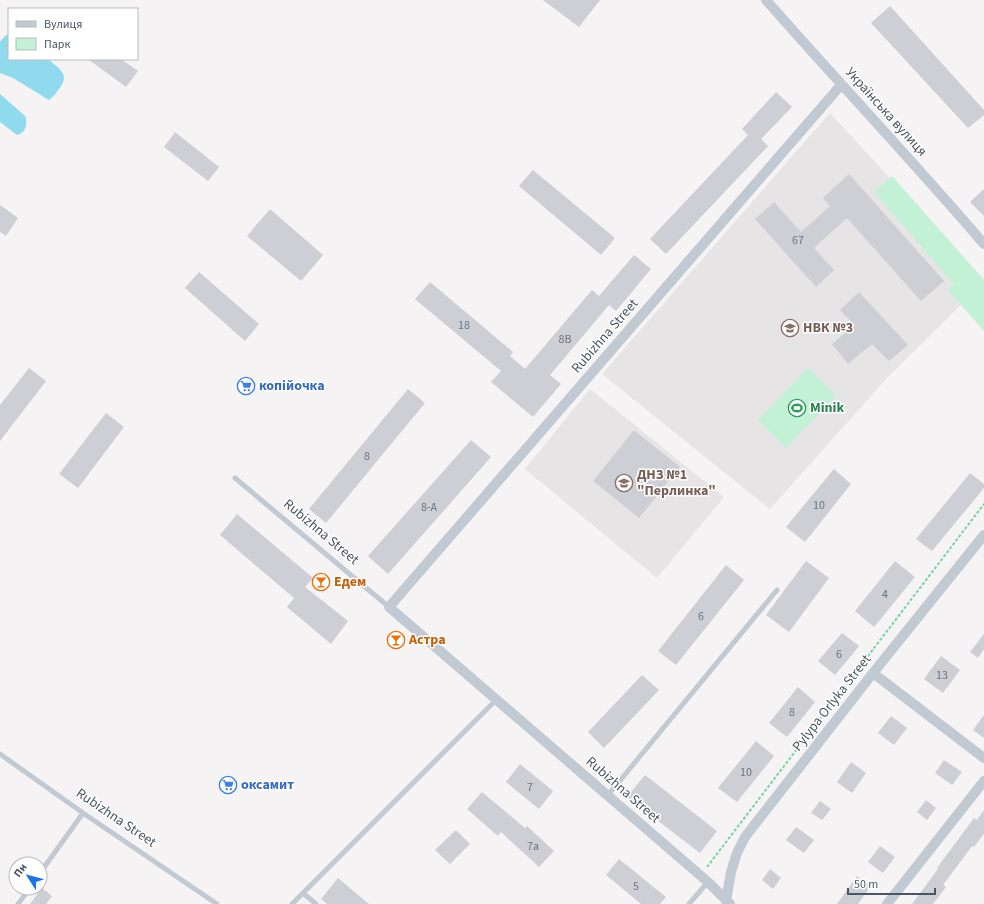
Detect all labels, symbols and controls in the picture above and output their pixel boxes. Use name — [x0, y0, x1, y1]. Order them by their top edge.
legend — [8, 8, 138, 60]
text: Вулиця — [44, 16, 82, 33]
text: Парк — [44, 36, 70, 53]
street label: Українська вулиця — [841, 63, 931, 161]
house number: 67 — [792, 232, 804, 249]
street label: Rubizhna Street — [567, 294, 643, 378]
house number: 18 — [458, 317, 470, 334]
school or university icon: НВК №3 — [780, 318, 800, 338]
place label: НВК №3 — [803, 318, 853, 338]
house number: 8В — [558, 331, 572, 348]
supermarket icon: копійочка — [236, 376, 256, 396]
place label: копійочка — [259, 376, 325, 396]
sports icon: Minik — [787, 398, 807, 418]
place label: Minik — [810, 398, 844, 418]
house number: 8 — [364, 448, 370, 465]
place label: ДНЗ №1 "Перлинка" — [637, 465, 716, 501]
school or university icon: ДНЗ №1 "Перлинка" — [614, 473, 634, 493]
street label: Rubizhna Street — [279, 494, 363, 570]
house number: 10 — [813, 497, 825, 514]
house number: 8-А — [421, 499, 438, 516]
bar icon: Едем — [311, 572, 331, 592]
place label: Едем — [334, 572, 366, 592]
house number: 4 — [882, 586, 888, 603]
house number: 6 — [698, 608, 704, 625]
bar icon: Астра — [386, 630, 406, 650]
place label: Астра — [408, 630, 446, 650]
house number: 6 — [836, 646, 842, 663]
street label: Pylypa Orlyka Street — [788, 650, 876, 756]
house number: 13 — [936, 667, 948, 684]
house number: 8 — [789, 704, 795, 721]
street label: Rubizhna Street — [581, 752, 665, 828]
house number: 10 — [740, 764, 752, 781]
supermarket icon: оксамит — [218, 775, 238, 795]
place label: оксамит — [241, 775, 294, 795]
house number: 7 — [527, 779, 533, 796]
street label: Rubizhna Street — [72, 784, 160, 852]
house number: 7а — [527, 838, 539, 855]
north arrow — [8, 856, 48, 896]
text: Пн — [10, 860, 30, 880]
scale bar — [848, 870, 935, 896]
text: 50 m — [854, 876, 878, 893]
house number: 5 — [633, 878, 639, 895]

